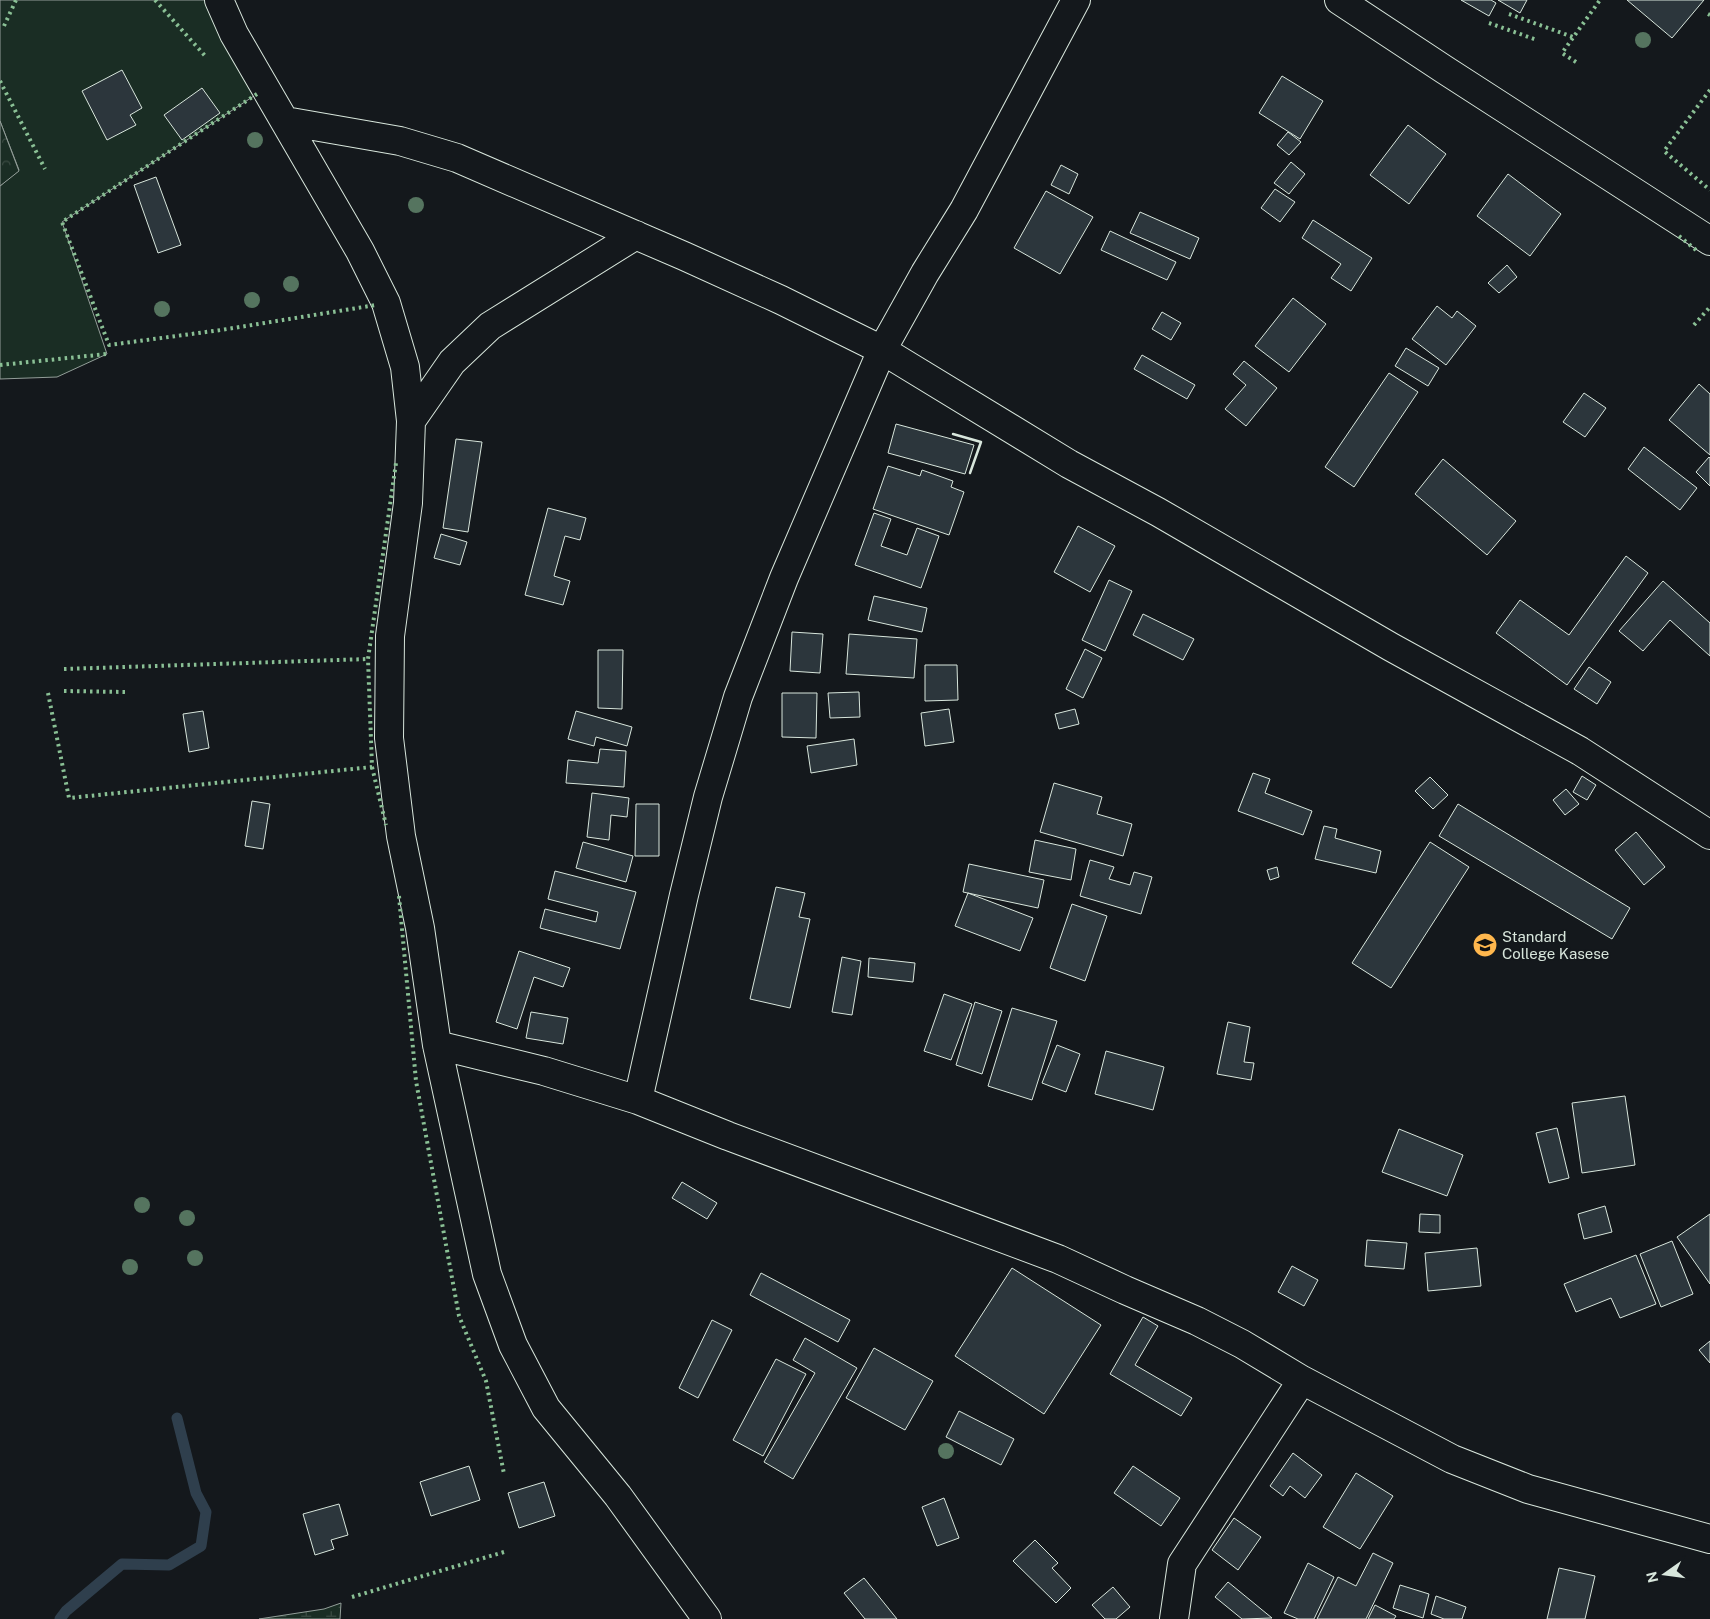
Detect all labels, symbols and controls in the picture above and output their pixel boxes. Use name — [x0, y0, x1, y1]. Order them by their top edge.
place label: Standard College Kasese — [1502, 928, 1609, 962]
school or university icon: Standard College Kasese — [1472, 932, 1498, 958]
north arrow — [1640, 1549, 1690, 1599]
text: N — [1643, 1570, 1661, 1584]

